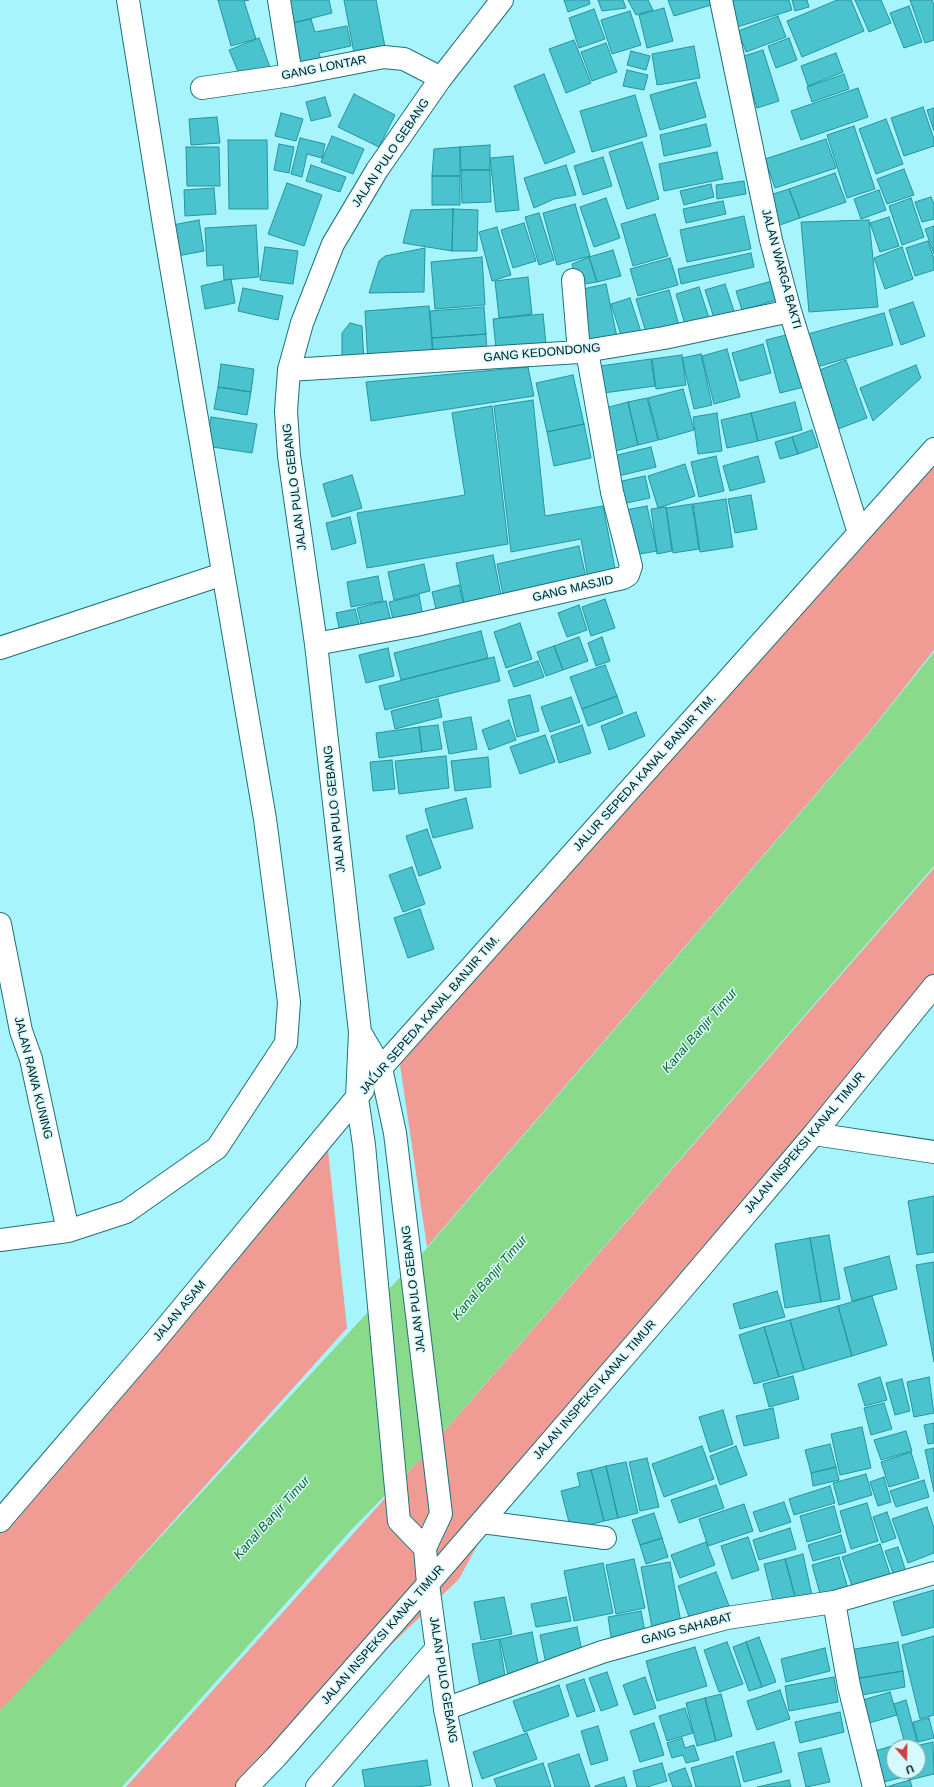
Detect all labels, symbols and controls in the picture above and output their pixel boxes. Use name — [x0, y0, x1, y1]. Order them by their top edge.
street label: GANG LONTAR — [280, 53, 368, 83]
street label: JALAN PULO GEBANG — [349, 96, 433, 210]
street label: JALAN WARGA BAKTI — [758, 207, 804, 331]
street label: GANG KEDONDONG — [483, 341, 601, 365]
street label: JALAN PULO GEBANG — [280, 423, 310, 551]
street label: GANG MASJID — [531, 573, 615, 605]
street label: JALUR SEPEDA KANAL BANJIR TIM. — [571, 692, 719, 854]
street label: JALAN PULO GEBANG — [321, 745, 349, 873]
street label: JALUR SEPEDA KANAL BANJIR TIM. — [357, 933, 503, 1097]
water label: Kanal Banjir Timur — [659, 986, 741, 1076]
street label: JALAN RAWA KUNING — [11, 1015, 55, 1141]
street label: JALAN INSPEKSI KANAL TIMUR — [742, 1069, 868, 1217]
street label: JALAN PULO GEBANG — [399, 1225, 429, 1353]
water label: Kanal Banjir Timur — [449, 1233, 531, 1323]
street label: JALAN ASAM — [150, 1278, 210, 1344]
street label: JALAN INSPEKSI KANAL TIMUR — [531, 1317, 659, 1463]
water label: Kanal Banjir Timur — [230, 1473, 314, 1563]
street label: JALAN INSPEKSI KANAL TIMUR — [319, 1562, 447, 1708]
street label: GANG SAHABAT — [640, 1610, 734, 1648]
street label: JALAN PULO GEBANG — [426, 1616, 460, 1744]
north arrow — [886, 1739, 926, 1779]
text: U — [904, 1762, 916, 1776]

